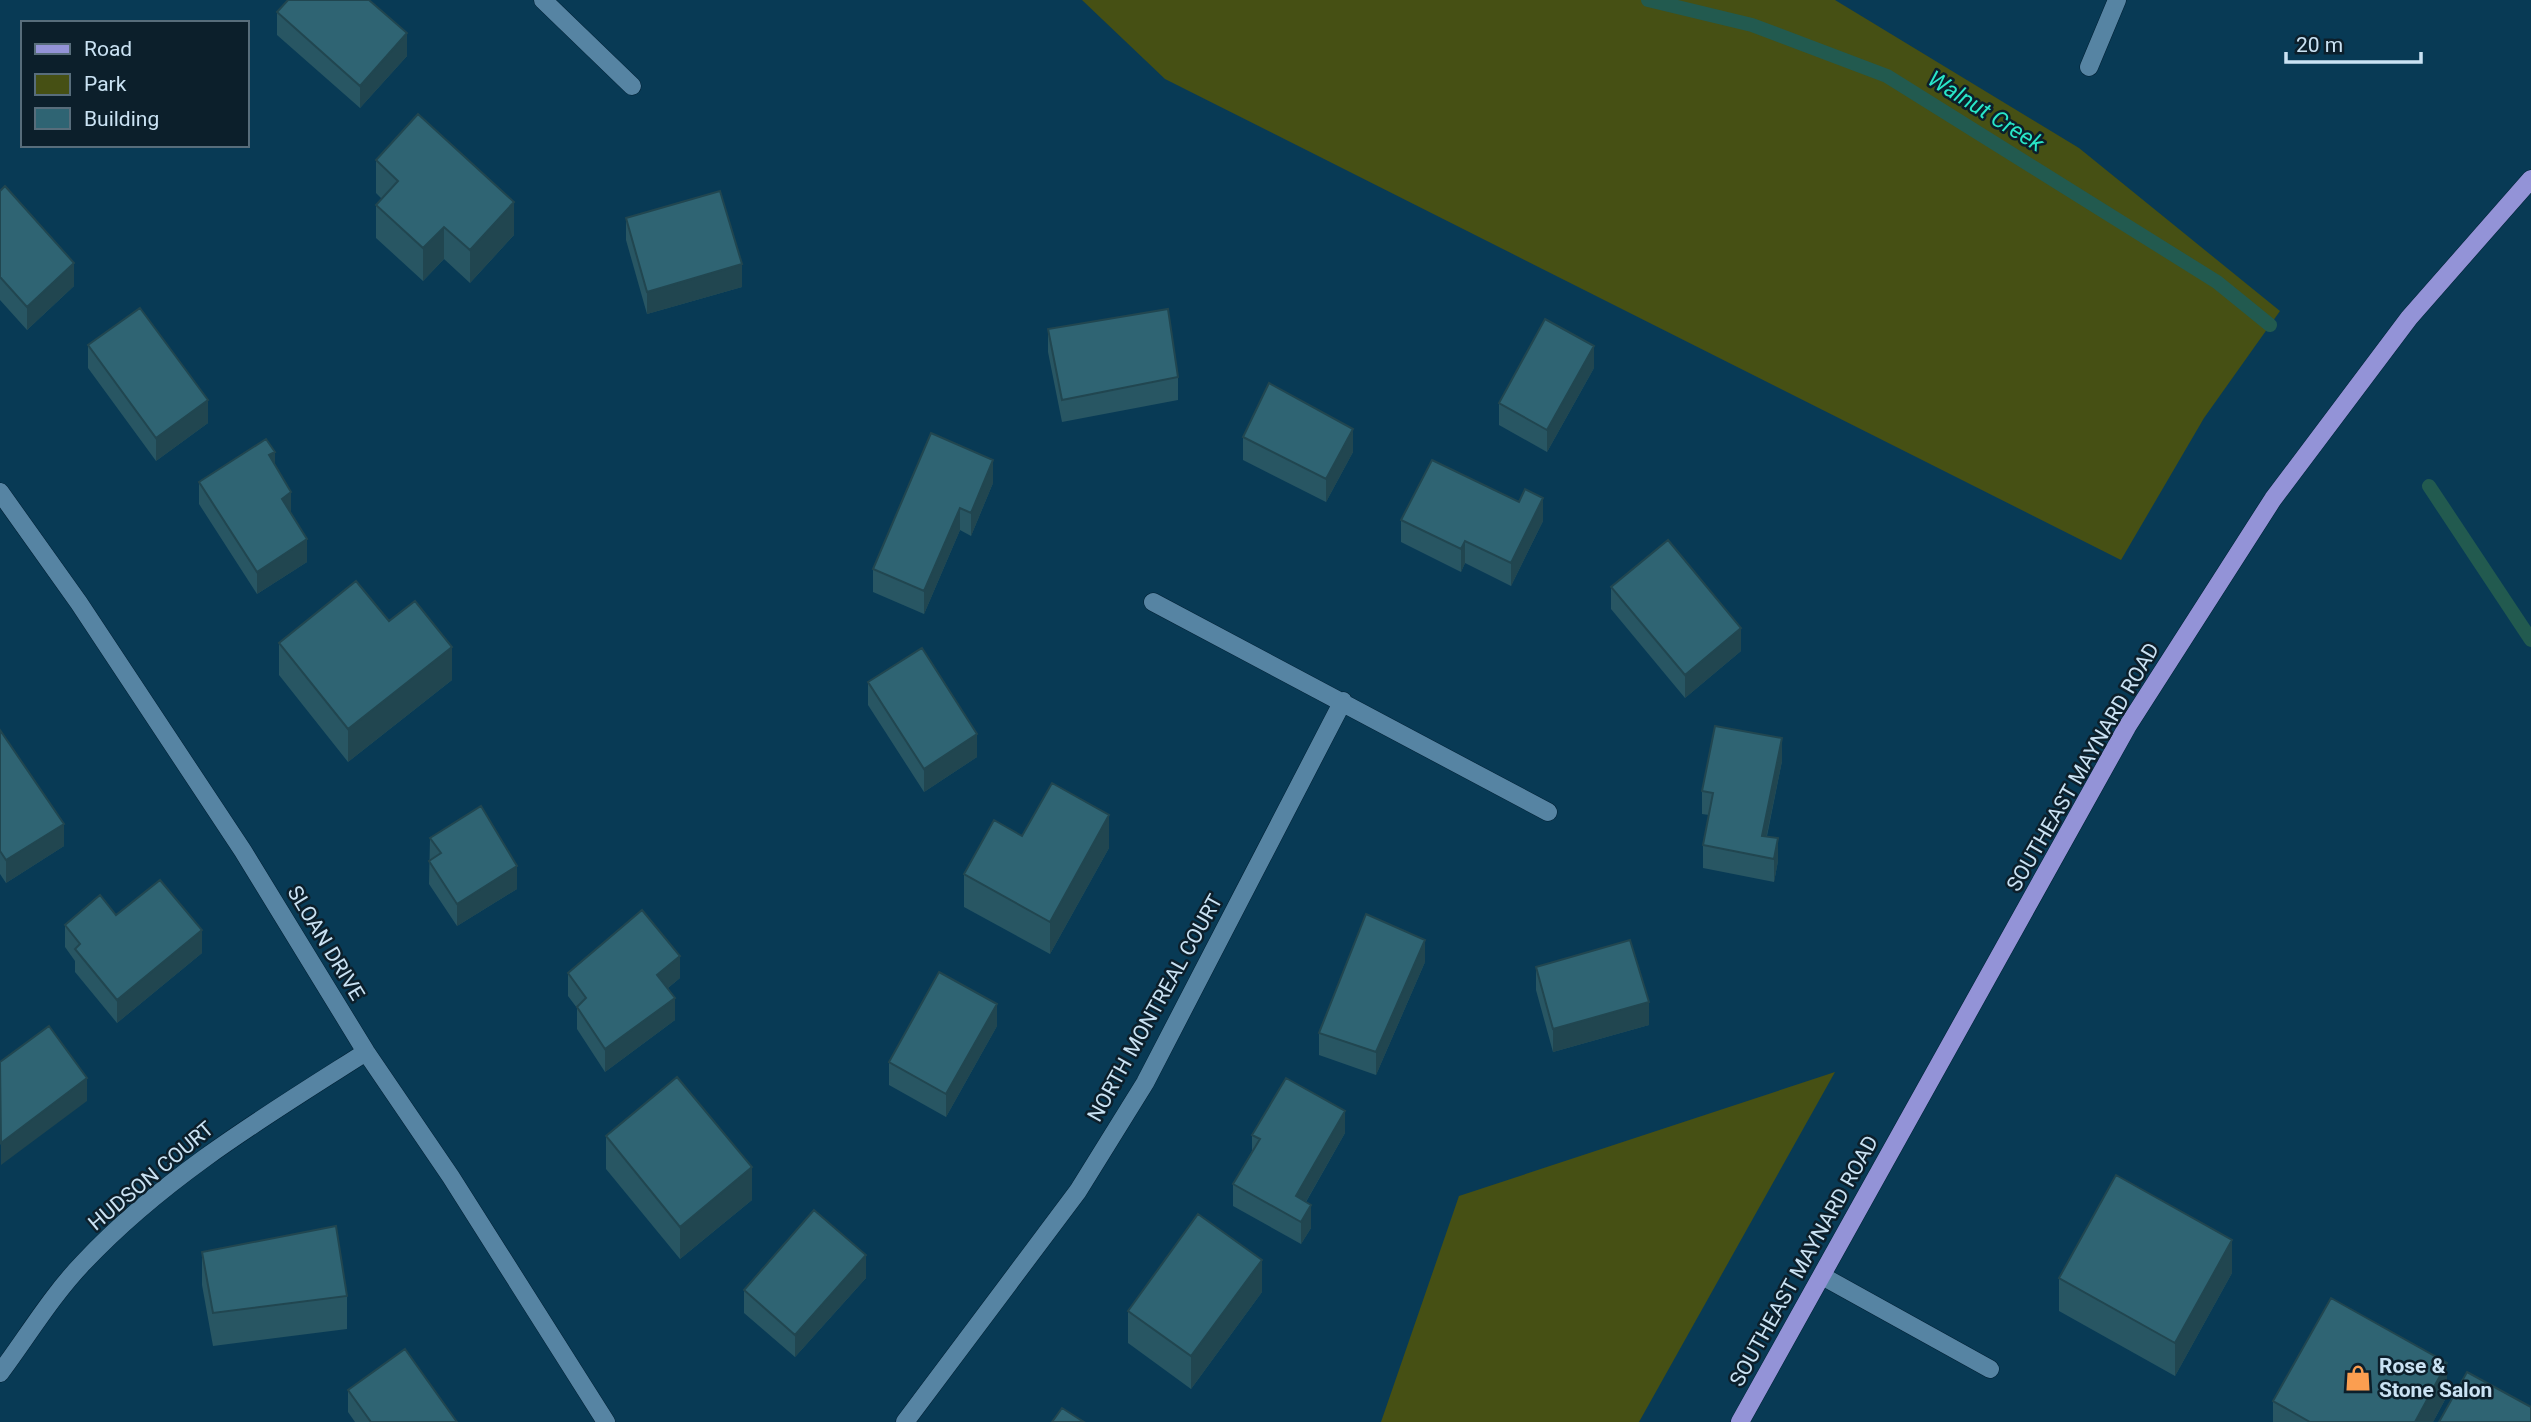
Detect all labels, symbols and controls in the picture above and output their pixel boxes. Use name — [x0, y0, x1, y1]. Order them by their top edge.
legend — [21, 21, 248, 147]
scale bar — [2286, 21, 2421, 65]
text: 20 m — [2296, 33, 2343, 57]
text: Road — [84, 37, 132, 61]
water label: Walnut Creek — [1923, 65, 2049, 158]
text: Park — [84, 72, 127, 96]
text: Building — [84, 107, 159, 131]
street label: SOUTHEAST MAYNARD ROAD — [2002, 639, 2164, 895]
street label: SLOAN DRIVE — [282, 882, 370, 1005]
street label: NORTH MONTREAL COURT — [1083, 890, 1228, 1126]
street label: HUDSON COURT — [84, 1116, 219, 1235]
street label: SOUTHEAST MAYNARD ROAD — [1725, 1132, 1883, 1390]
place label: Rose & Stone Salon — [2379, 1354, 2492, 1402]
shop icon: Rose & Stone Salon — [2343, 1363, 2373, 1393]

